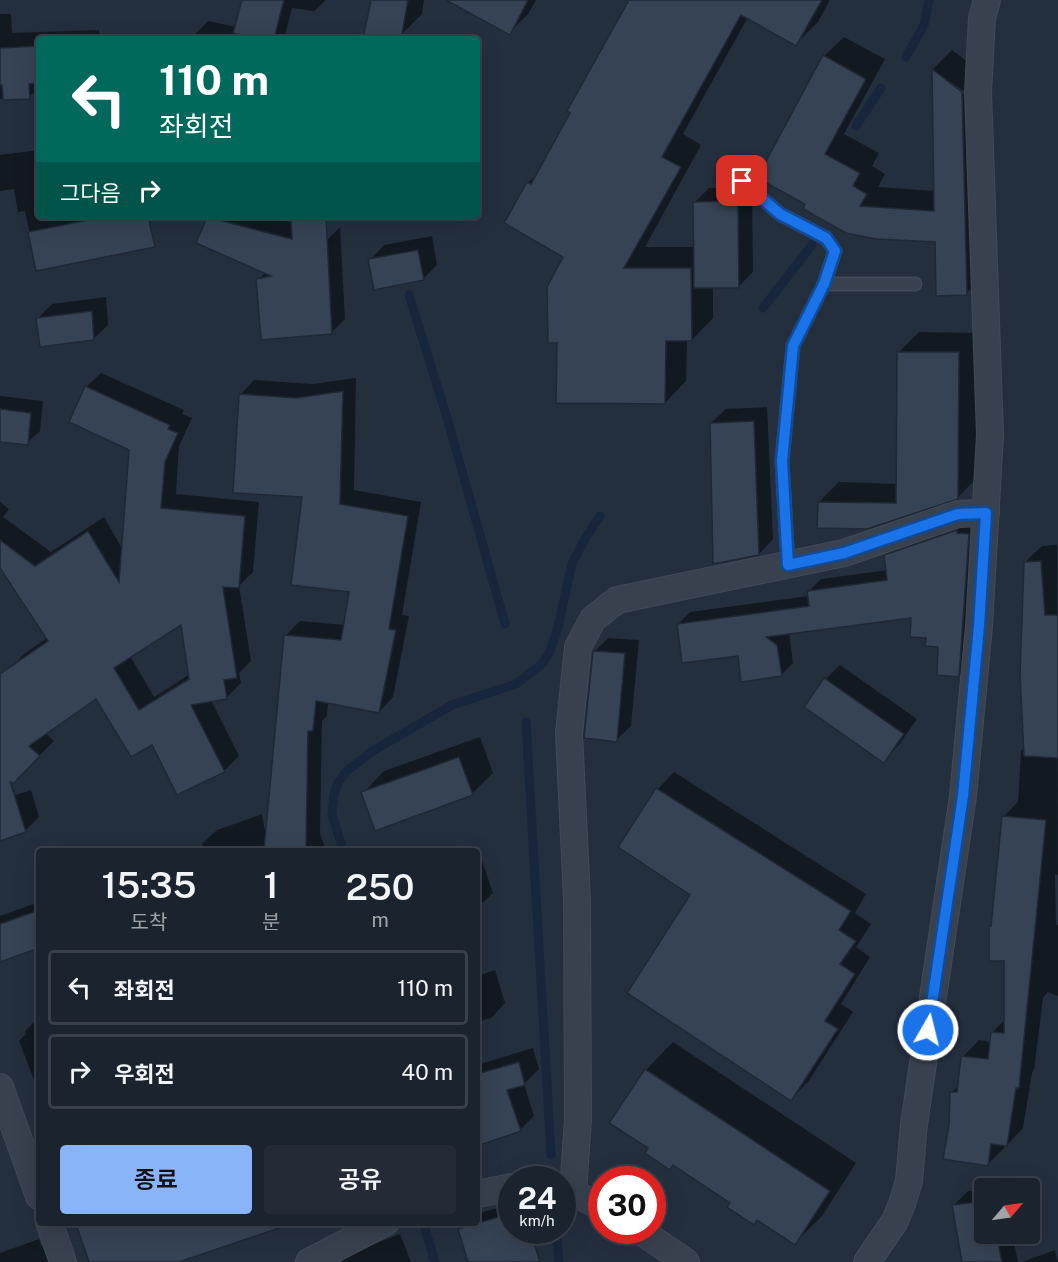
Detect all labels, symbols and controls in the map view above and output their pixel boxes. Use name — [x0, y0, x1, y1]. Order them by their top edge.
text: 110 m — [159, 55, 269, 104]
icon: left — [60, 60, 138, 138]
text: 좌회전 — [159, 110, 234, 142]
pin — [716, 155, 767, 206]
icon: arrive — [725, 164, 758, 197]
icon: right — [133, 174, 166, 207]
text: 그다음 — [60, 180, 121, 206]
text: 15:35 — [102, 864, 196, 906]
text: 1 — [264, 864, 279, 906]
text: 250 — [346, 866, 414, 908]
text: m — [371, 908, 389, 932]
text: 도착 — [131, 910, 167, 934]
text: 분 — [262, 910, 280, 934]
icon: left — [63, 971, 96, 1004]
text: 110 m — [397, 975, 453, 1001]
text: 좌회전 — [114, 977, 175, 1003]
position arrow — [896, 998, 960, 1062]
icon: right — [63, 1055, 96, 1088]
text: 40 m — [401, 1059, 453, 1085]
text: 우회전 — [114, 1061, 175, 1087]
button: 종료 — [60, 1145, 252, 1214]
button: 공유 — [264, 1145, 456, 1214]
speed limit sign: 30 — [588, 1166, 666, 1244]
north arrow — [974, 1178, 1040, 1244]
map controls — [974, 1178, 1040, 1244]
text: 24 — [518, 1180, 556, 1216]
text: km/h — [519, 1212, 555, 1229]

